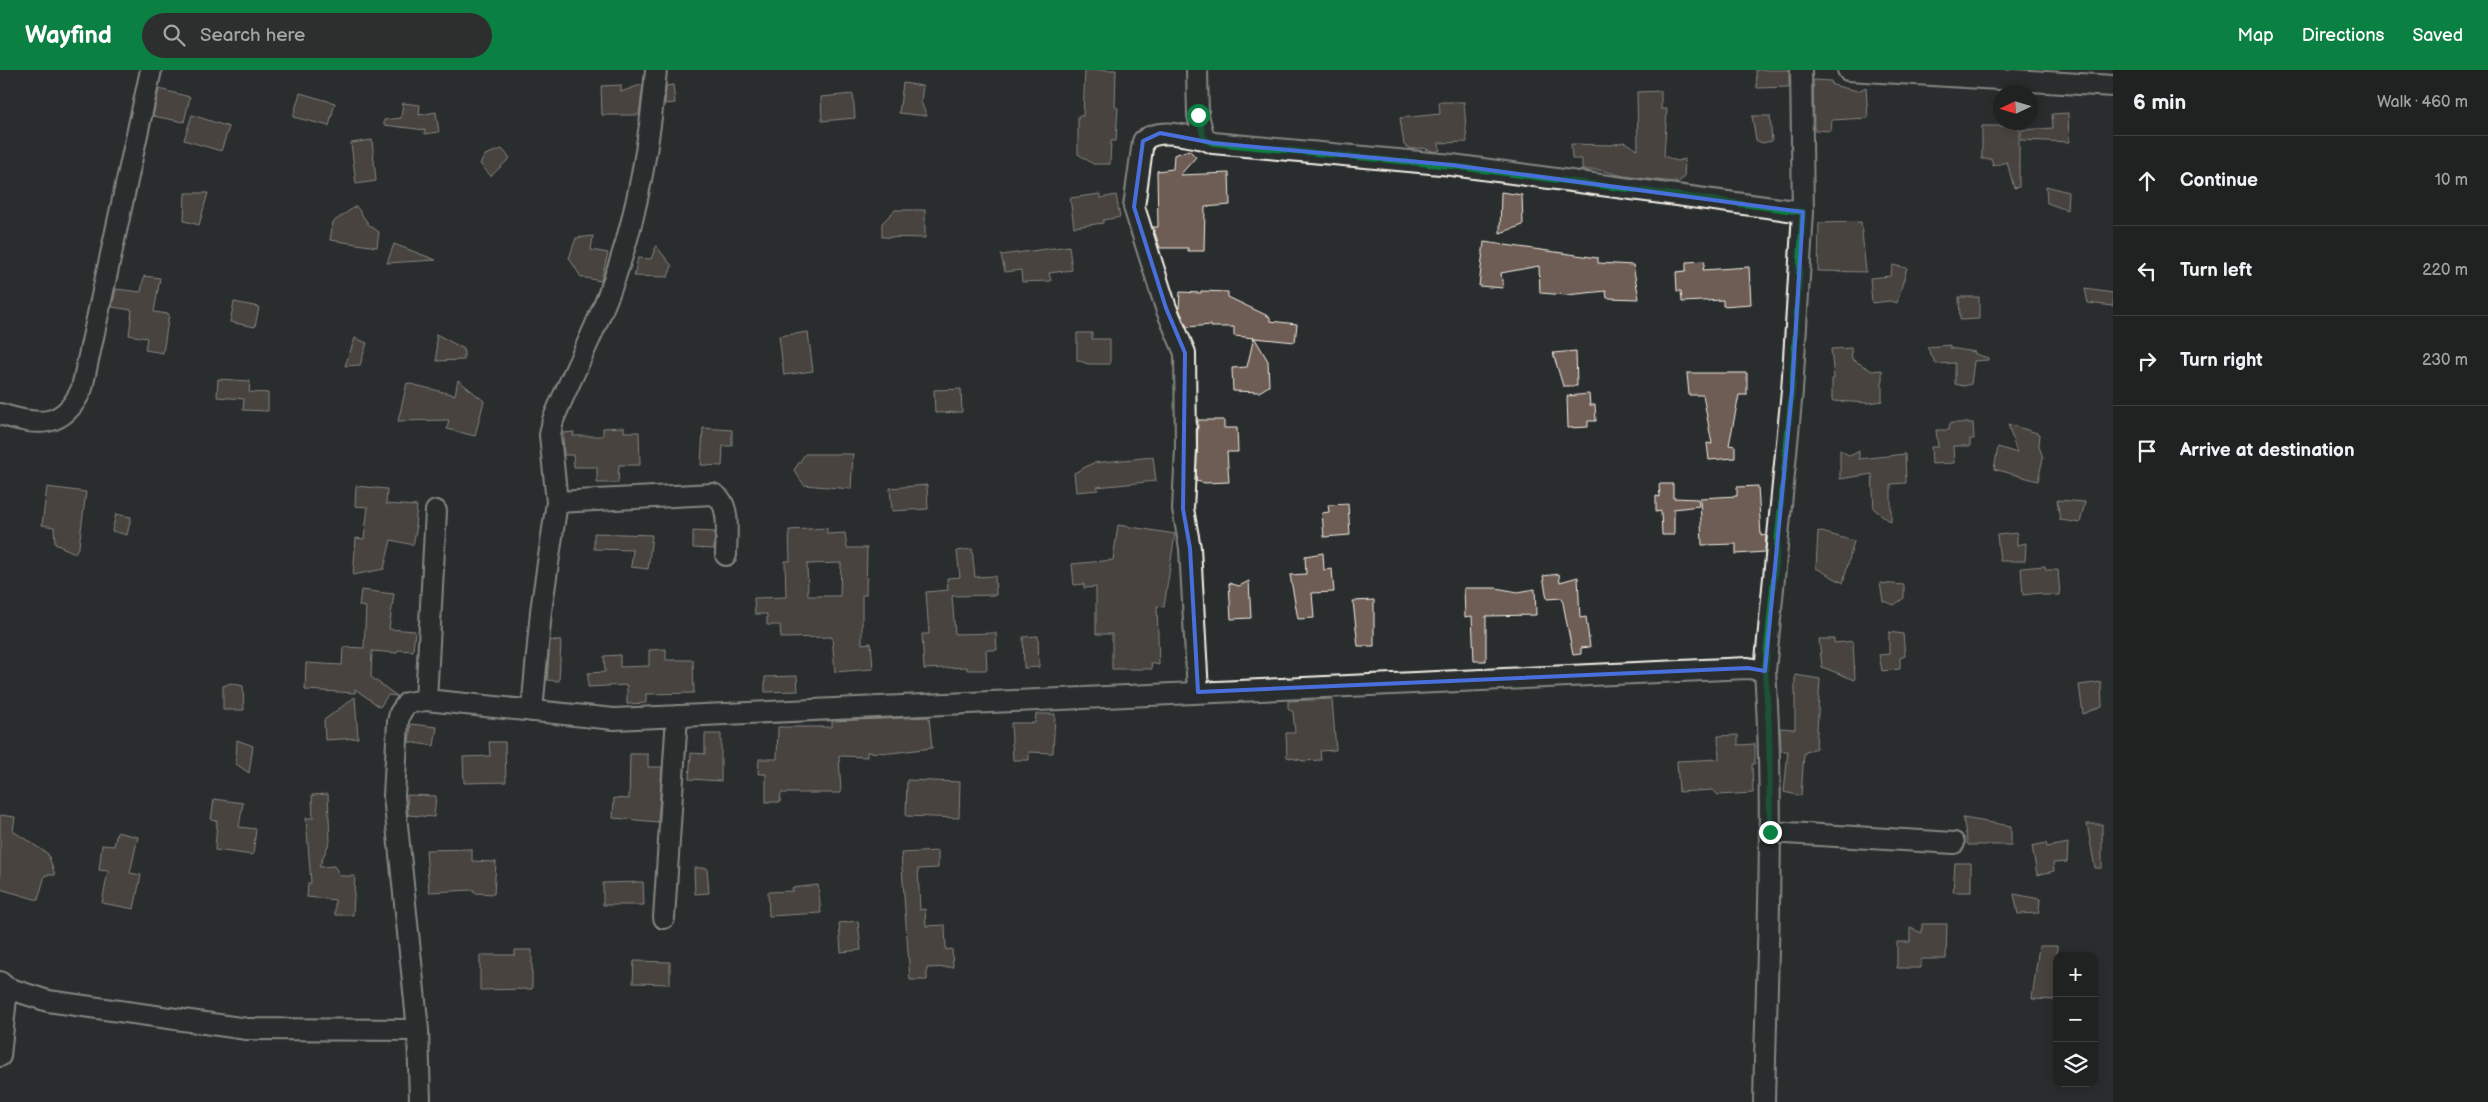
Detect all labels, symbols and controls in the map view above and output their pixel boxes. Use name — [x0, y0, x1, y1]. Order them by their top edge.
search box — [142, 13, 492, 58]
text: Wayfind — [25, 21, 112, 50]
icon: search — [160, 21, 188, 49]
text: Search here — [200, 24, 305, 47]
text: Map — [2238, 25, 2274, 46]
text: Directions — [2302, 25, 2384, 46]
text: Saved — [2412, 25, 2463, 46]
north arrow — [1993, 85, 2038, 130]
text: 6 min — [2133, 90, 2186, 115]
text: Walk · 460 m — [2377, 93, 2468, 112]
route start — [1187, 104, 1210, 127]
icon: ahead — [2133, 167, 2161, 195]
text: Continue — [2180, 169, 2258, 192]
text: 10 m — [2435, 171, 2468, 190]
icon: left — [2133, 257, 2161, 285]
text: Turn left — [2180, 259, 2252, 282]
text: 220 m — [2422, 261, 2468, 280]
icon: right — [2133, 347, 2161, 375]
text: Turn right — [2180, 349, 2263, 372]
text: 230 m — [2422, 351, 2468, 370]
icon: arrive — [2133, 437, 2161, 465]
text: Arrive at destination — [2180, 439, 2355, 462]
route end — [1759, 821, 1782, 844]
map controls — [2053, 952, 2098, 1087]
button: + — [2053, 952, 2098, 997]
button: − — [2053, 997, 2098, 1042]
button: layers — [2053, 1042, 2098, 1087]

